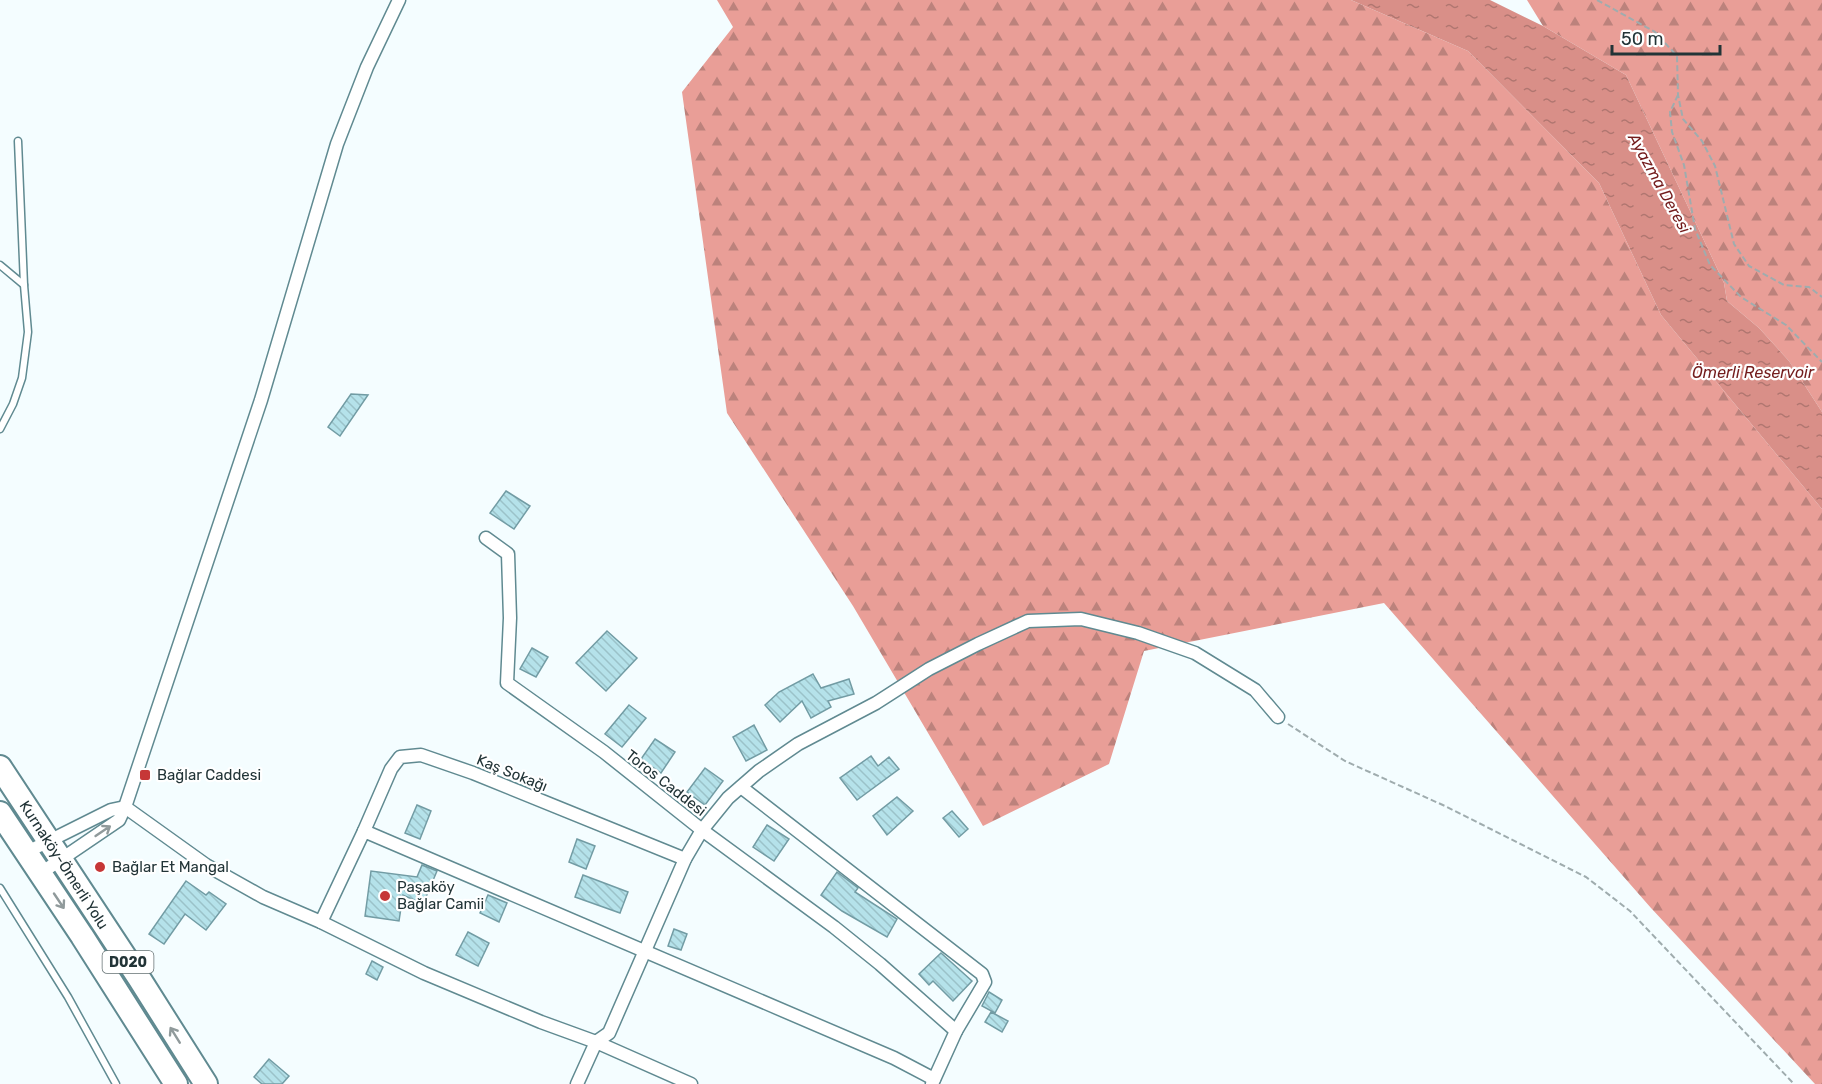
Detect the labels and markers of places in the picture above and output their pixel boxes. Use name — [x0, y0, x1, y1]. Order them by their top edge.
place label: Bağlar Caddesi — [157, 766, 261, 784]
marker: Bağlar Caddesi — [138, 768, 152, 782]
place label: Bağlar Et Mangal — [112, 858, 229, 876]
marker: Bağlar Et Mangal — [93, 860, 107, 874]
place label: Paşaköy Bağlar Camii — [397, 878, 484, 913]
marker: Paşaköy Bağlar Camii — [378, 889, 392, 903]

